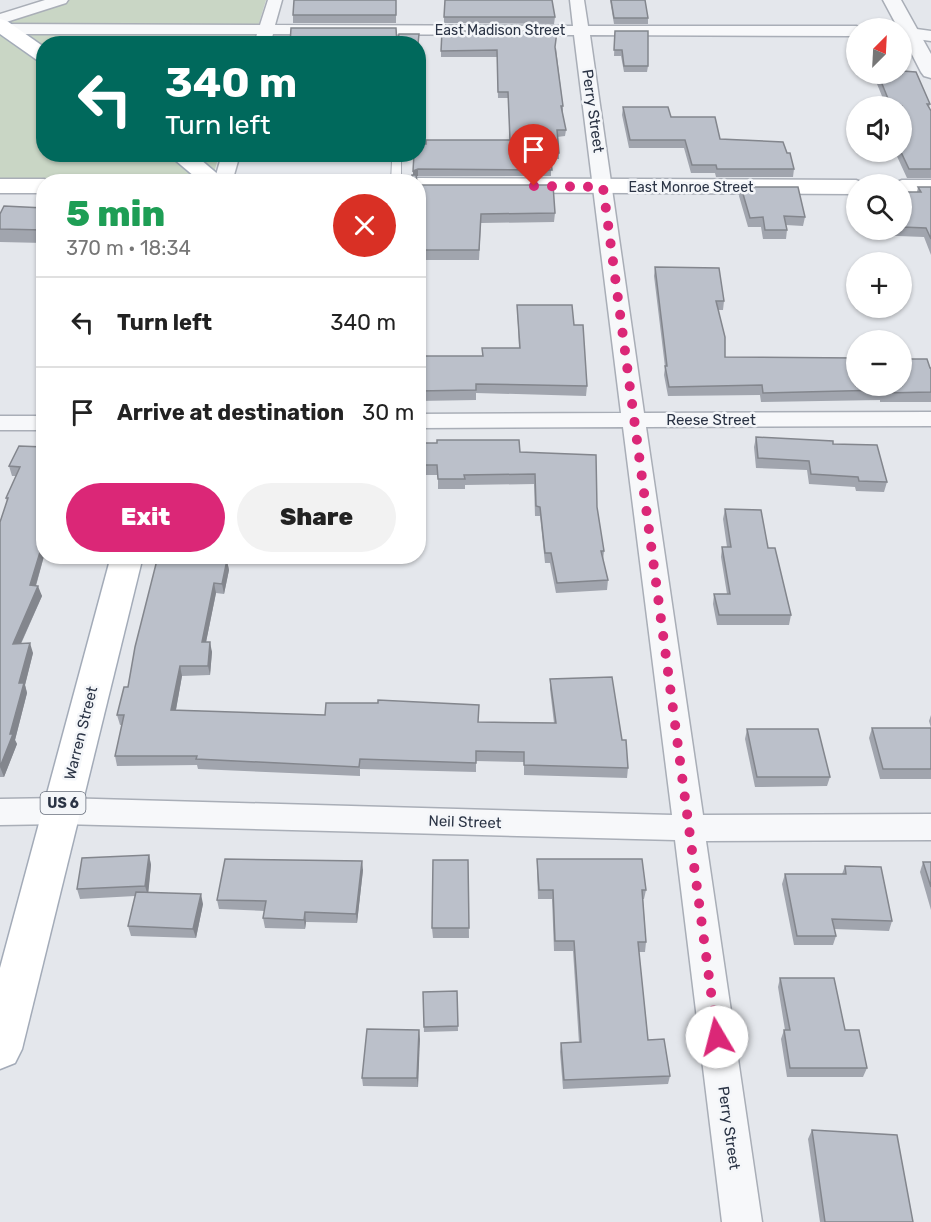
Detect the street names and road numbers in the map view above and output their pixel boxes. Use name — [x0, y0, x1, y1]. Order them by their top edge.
street label: East Madison Street — [435, 22, 566, 39]
street label: Perry Street — [578, 68, 608, 154]
street label: East Monroe Street — [629, 179, 754, 196]
street label: Reese Street — [666, 411, 756, 429]
street label: Warren Street — [61, 684, 101, 782]
road number: US 6 — [40, 792, 86, 814]
street label: Neil Street — [428, 812, 502, 832]
street label: Perry Street — [714, 1085, 744, 1171]

